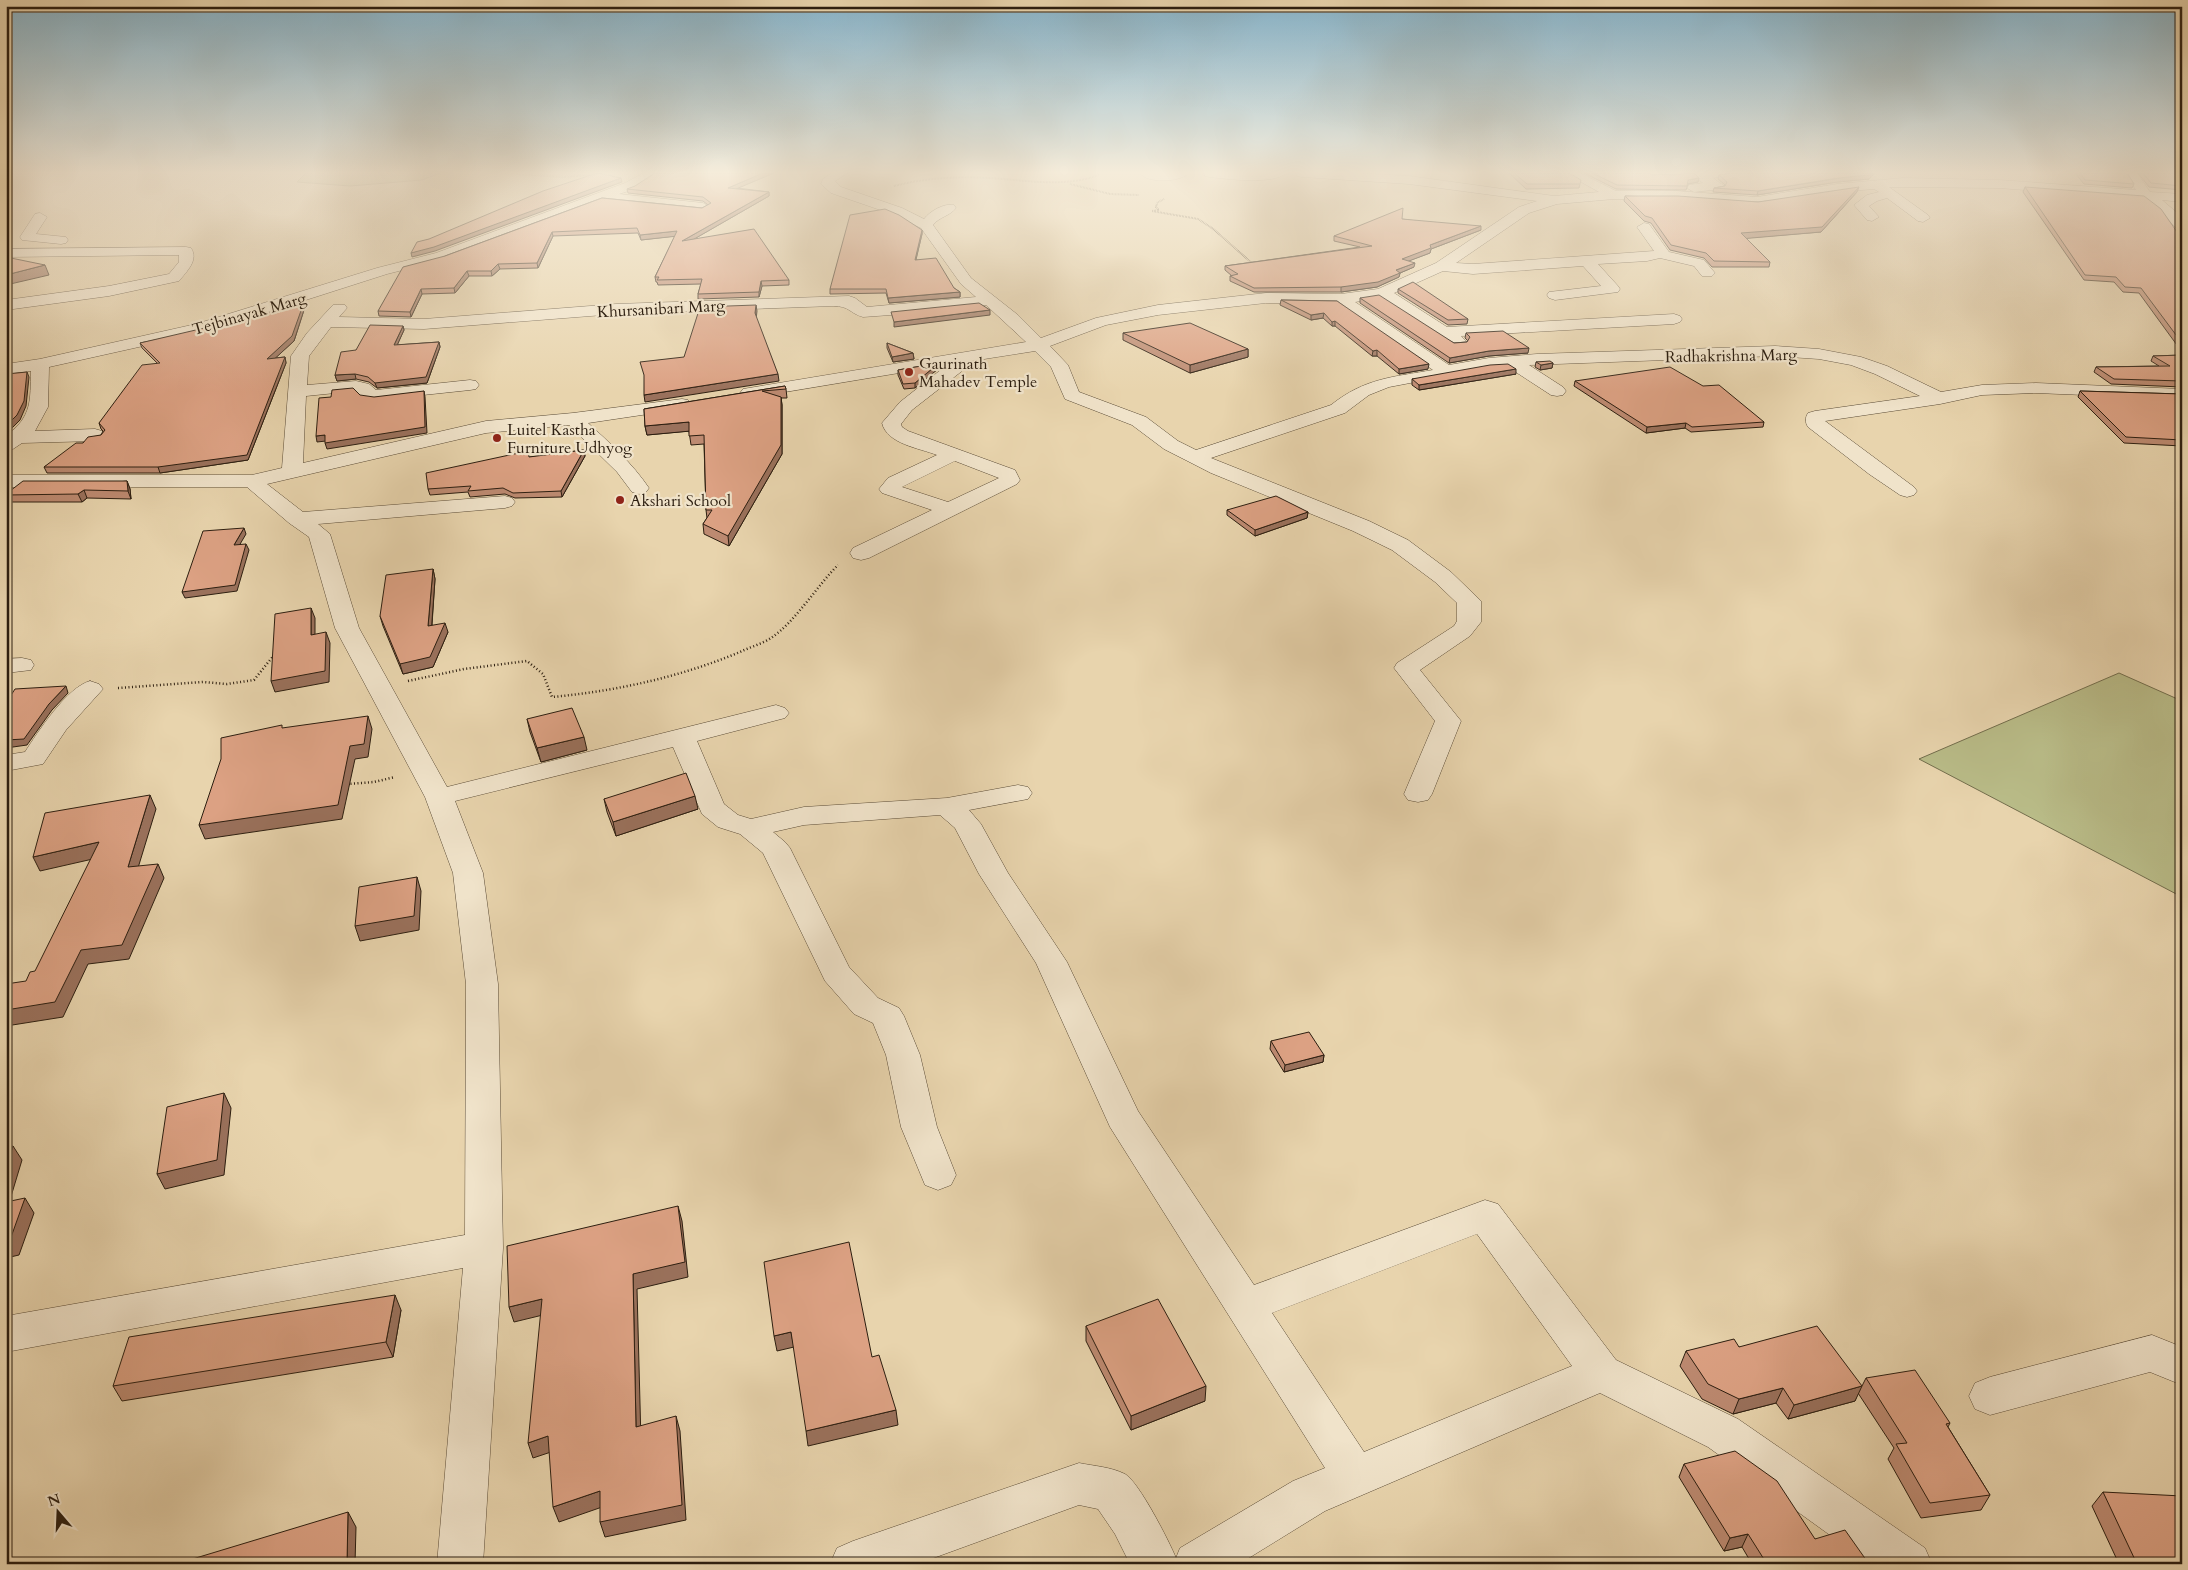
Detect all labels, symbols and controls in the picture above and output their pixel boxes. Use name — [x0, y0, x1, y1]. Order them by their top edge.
street label: Tejbinayak Marg — [190, 287, 309, 341]
street label: Khursanibari Marg — [597, 295, 726, 323]
street label: Radhakrishna Marg — [1665, 344, 1797, 368]
place label: Gaurinath Mahadev Temple — [919, 353, 1037, 393]
marker: Gaurinath Mahadev Temple — [903, 366, 915, 378]
place label: Luitel Kastha Furniture Udhyog — [507, 419, 632, 459]
marker: Luitel Kastha Furniture Udhyog — [491, 432, 503, 444]
place label: Akshari School — [630, 490, 731, 512]
marker: Akshari School — [614, 494, 626, 506]
north arrow — [32, 1488, 82, 1538]
text: N — [45, 1489, 63, 1511]

